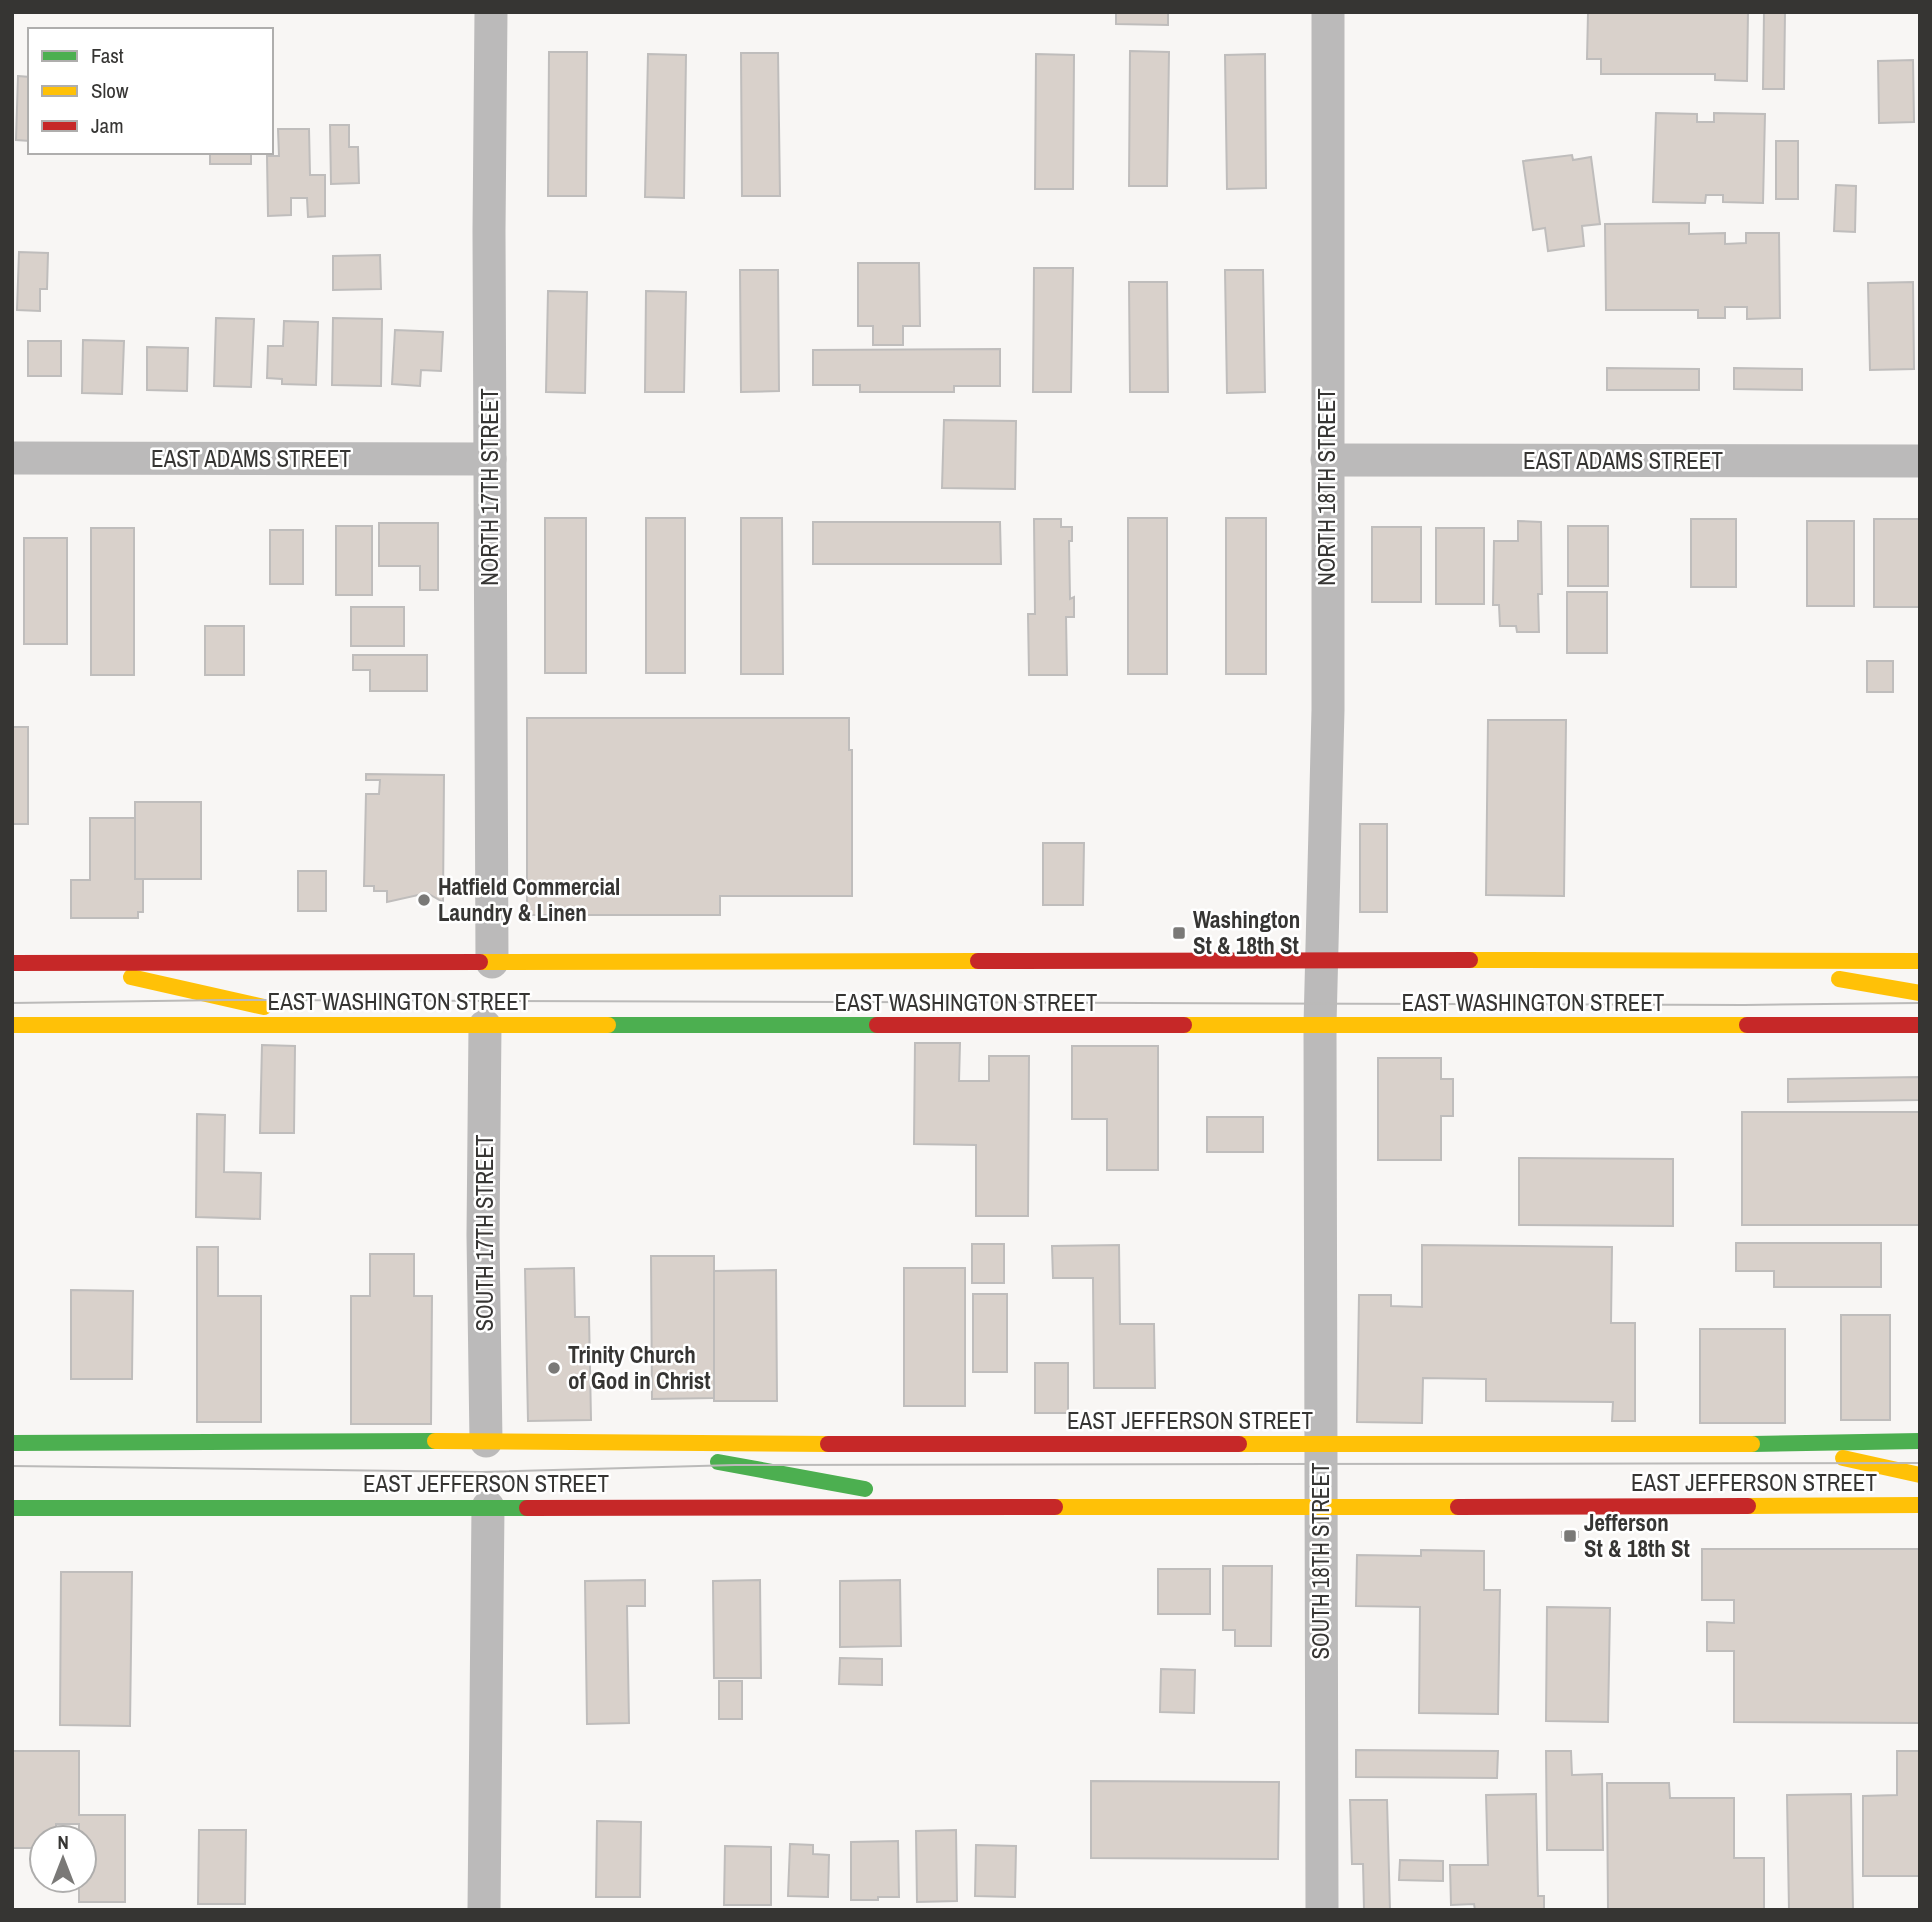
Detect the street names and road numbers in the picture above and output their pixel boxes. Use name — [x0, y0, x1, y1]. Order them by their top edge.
street label: NORTH 17TH STREET — [474, 388, 505, 586]
street label: NORTH 18TH STREET — [1311, 388, 1342, 586]
street label: EAST ADAMS STREET — [151, 443, 351, 474]
street label: EAST ADAMS STREET — [1523, 445, 1723, 476]
street label: EAST WASHINGTON STREET — [268, 986, 531, 1017]
street label: EAST WASHINGTON STREET — [835, 987, 1098, 1018]
street label: EAST WASHINGTON STREET — [1402, 987, 1665, 1018]
street label: SOUTH 17TH STREET — [469, 1134, 500, 1332]
street label: EAST JEFFERSON STREET — [1067, 1405, 1313, 1436]
street label: SOUTH 18TH STREET — [1305, 1462, 1336, 1660]
street label: EAST JEFFERSON STREET — [1631, 1467, 1877, 1498]
street label: EAST JEFFERSON STREET — [363, 1468, 609, 1499]

